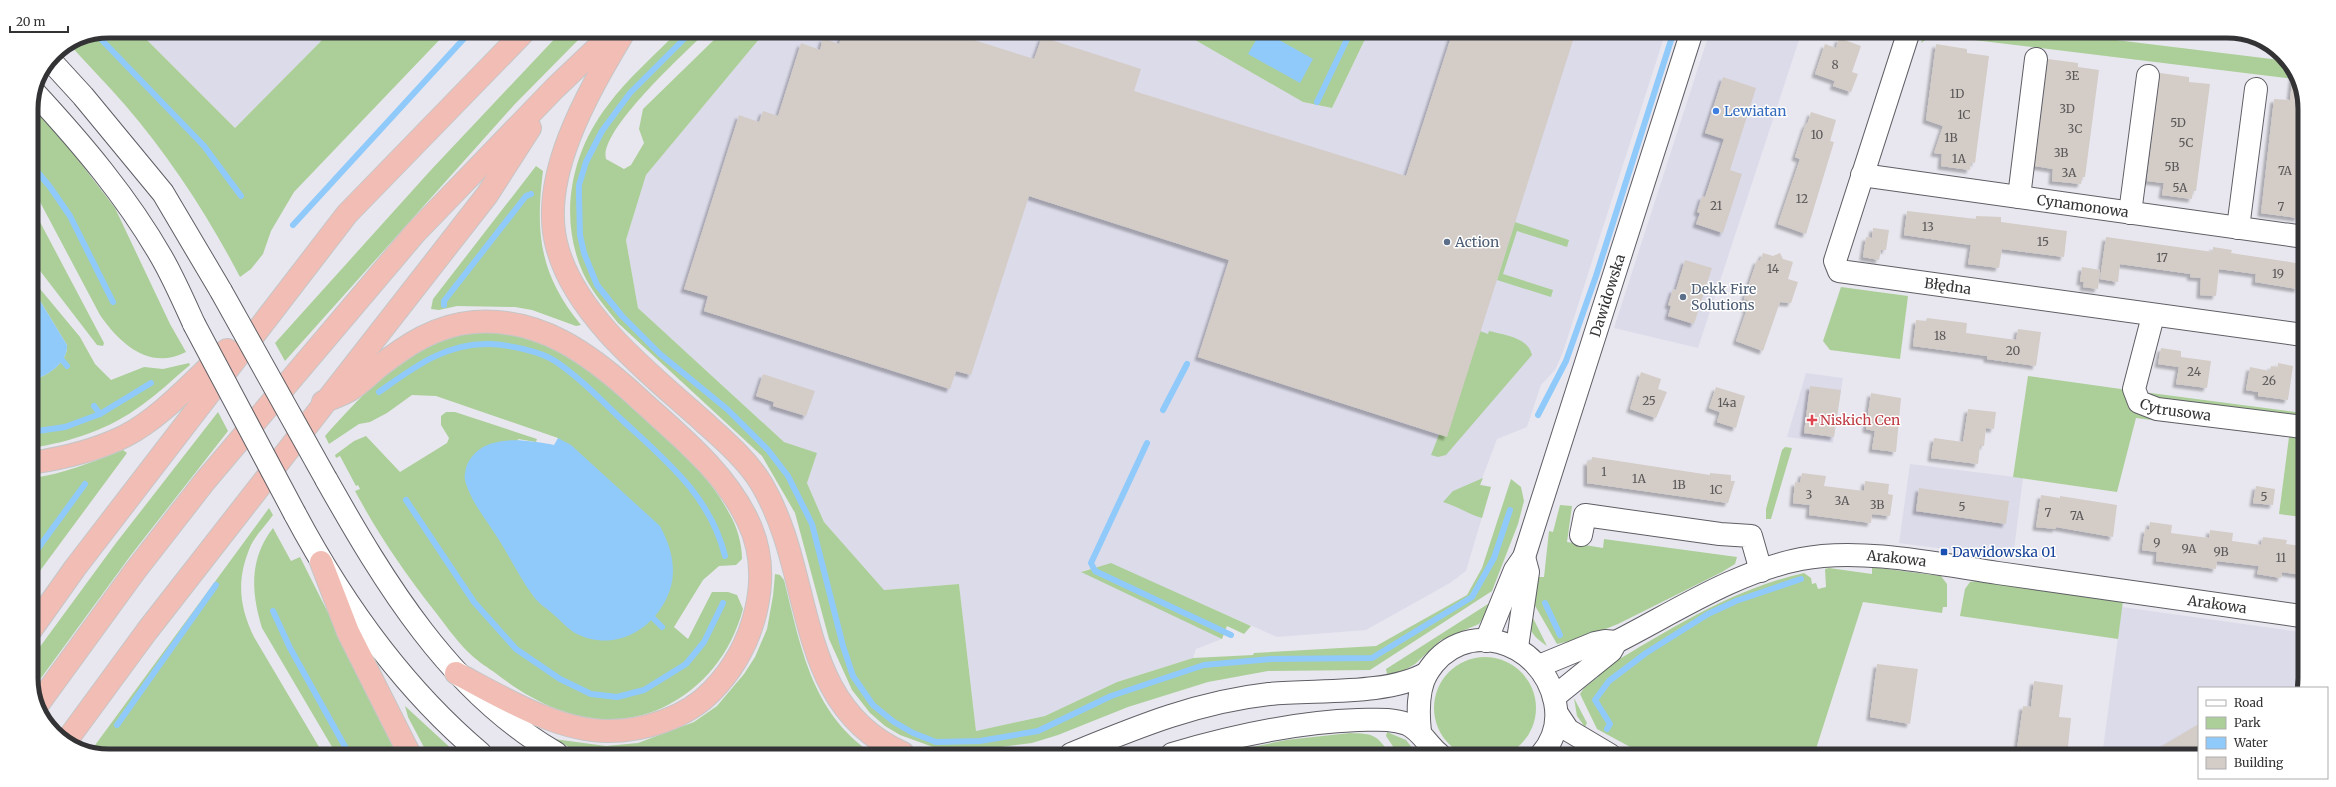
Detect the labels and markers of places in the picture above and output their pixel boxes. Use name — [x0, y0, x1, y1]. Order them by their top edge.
place label: Lewiatan — [1724, 102, 1787, 120]
marker: Lewiatan — [1711, 106, 1721, 116]
place label: Action — [1454, 233, 1499, 251]
marker: Action — [1442, 237, 1452, 247]
place label: Dekk Fire Solutions — [1691, 280, 1756, 314]
marker: Dekk Fire Solutions — [1678, 292, 1688, 302]
place label: Niskich Cen — [1820, 411, 1900, 429]
marker: Niskich Cen — [1807, 415, 1817, 425]
place label: Dawidowska 01 — [1952, 543, 2056, 561]
marker: Dawidowska 01 — [1939, 547, 1949, 557]

